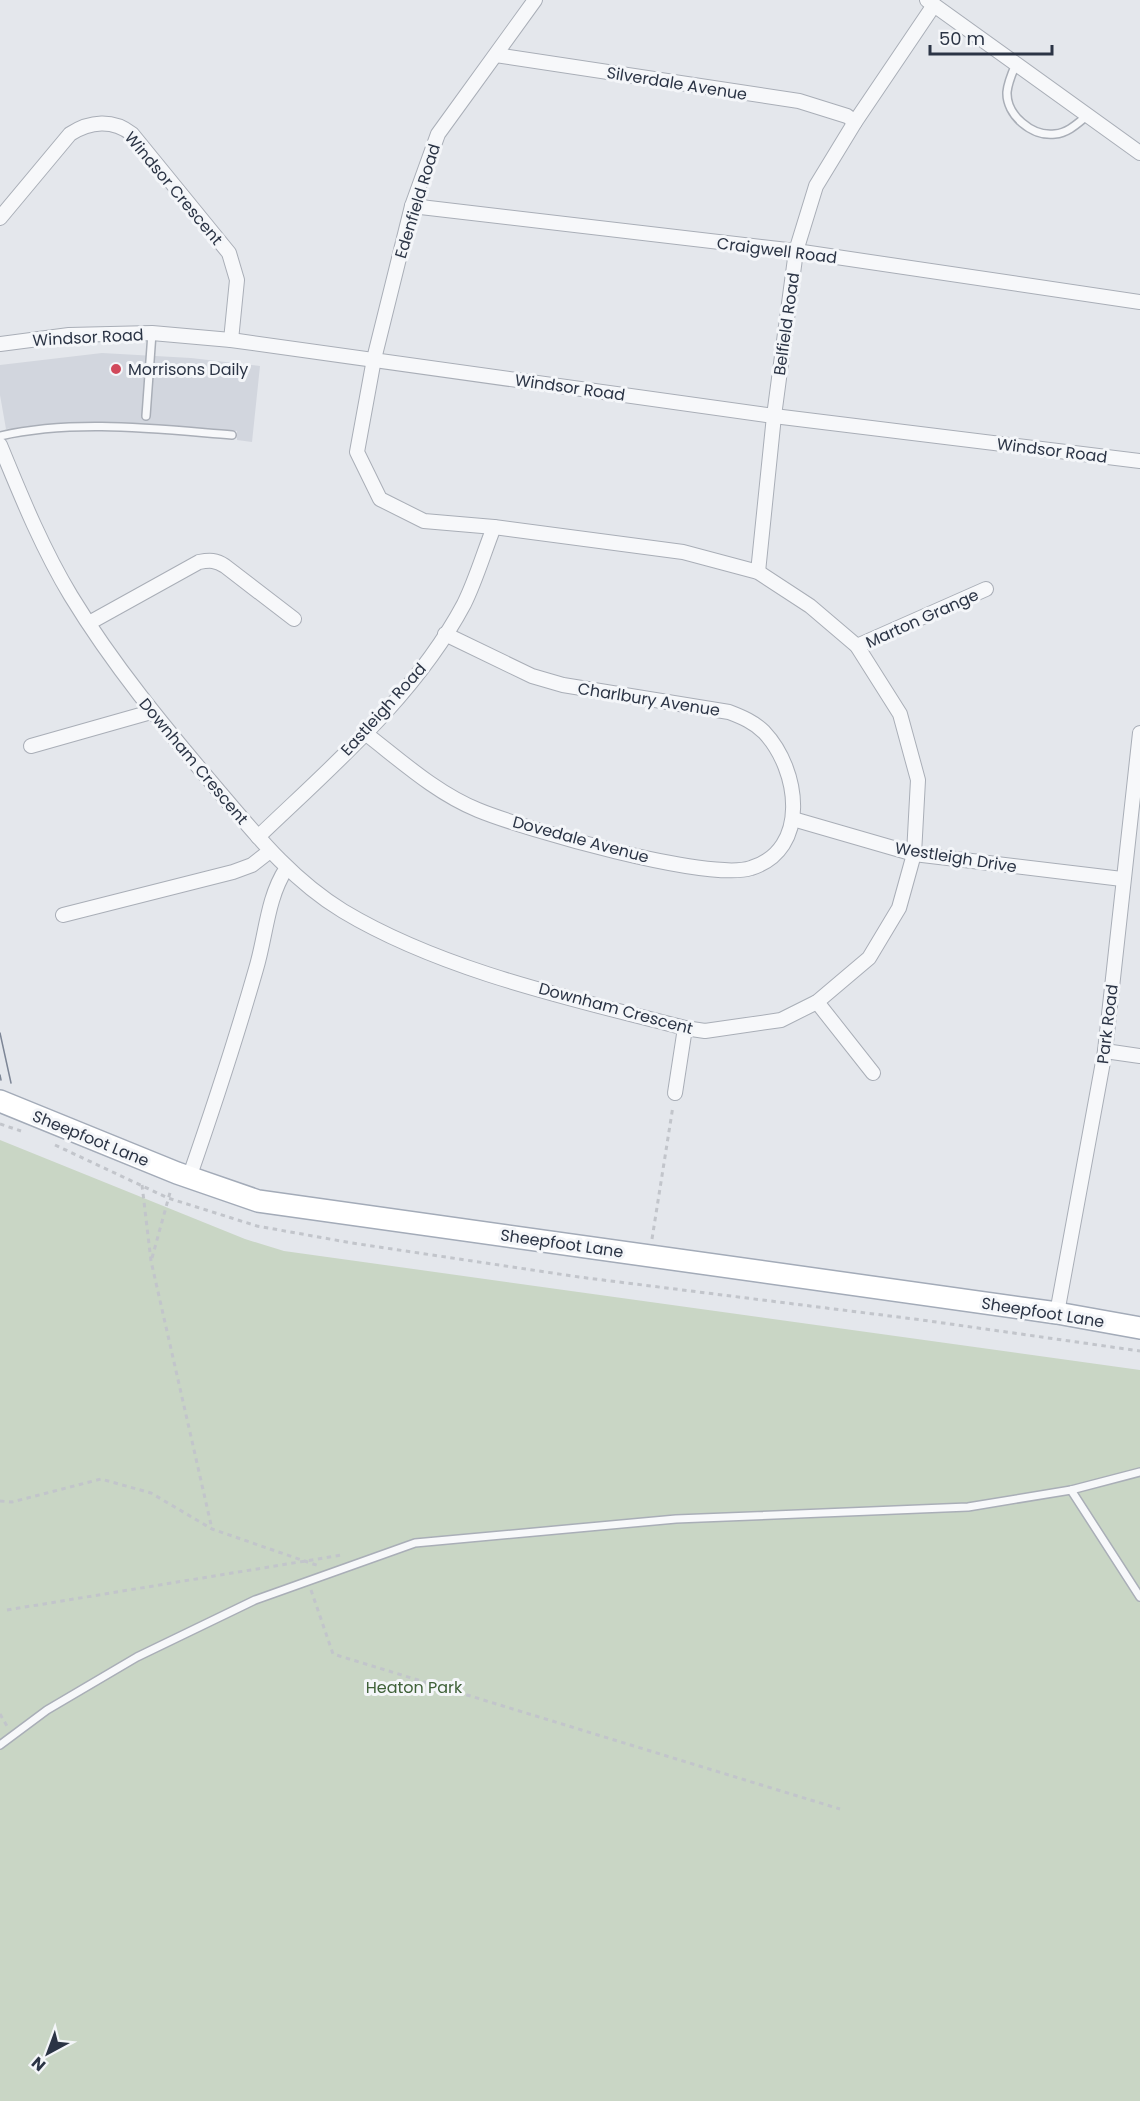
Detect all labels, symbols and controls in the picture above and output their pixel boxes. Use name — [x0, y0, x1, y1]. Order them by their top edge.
scale bar — [930, 18, 1052, 56]
text: 50 m — [939, 26, 985, 51]
street label: Silverdale Avenue — [605, 61, 749, 106]
street label: Windsor Crescent — [119, 127, 228, 250]
street label: Edenfield Road — [389, 141, 446, 261]
street label: Craigwell Road — [716, 232, 838, 269]
street label: Belfield Road — [768, 271, 805, 377]
street label: Windsor Road — [32, 323, 144, 352]
place label: Morrisons Daily — [128, 358, 248, 381]
marker: Morrisons Daily — [109, 362, 123, 376]
street label: Windsor Road — [513, 368, 627, 407]
street label: Windsor Road — [995, 432, 1108, 469]
street label: Marton Grange — [862, 583, 982, 654]
street label: Eastleigh Road — [335, 658, 431, 761]
street label: Charlbury Avenue — [576, 677, 722, 722]
street label: Downham Crescent — [134, 693, 254, 830]
street label: Dovedale Avenue — [510, 810, 652, 869]
street label: Westleigh Drive — [893, 837, 1019, 878]
street label: Downham Crescent — [536, 977, 696, 1040]
street label: Park Road — [1091, 983, 1124, 1065]
street label: Sheepfoot Lane — [29, 1105, 153, 1172]
street label: Sheepfoot Lane — [499, 1223, 625, 1264]
street label: Sheepfoot Lane — [980, 1291, 1106, 1334]
park label: Heaton Park — [366, 1676, 463, 1699]
north arrow — [18, 2023, 78, 2083]
text: N — [26, 2051, 51, 2077]

